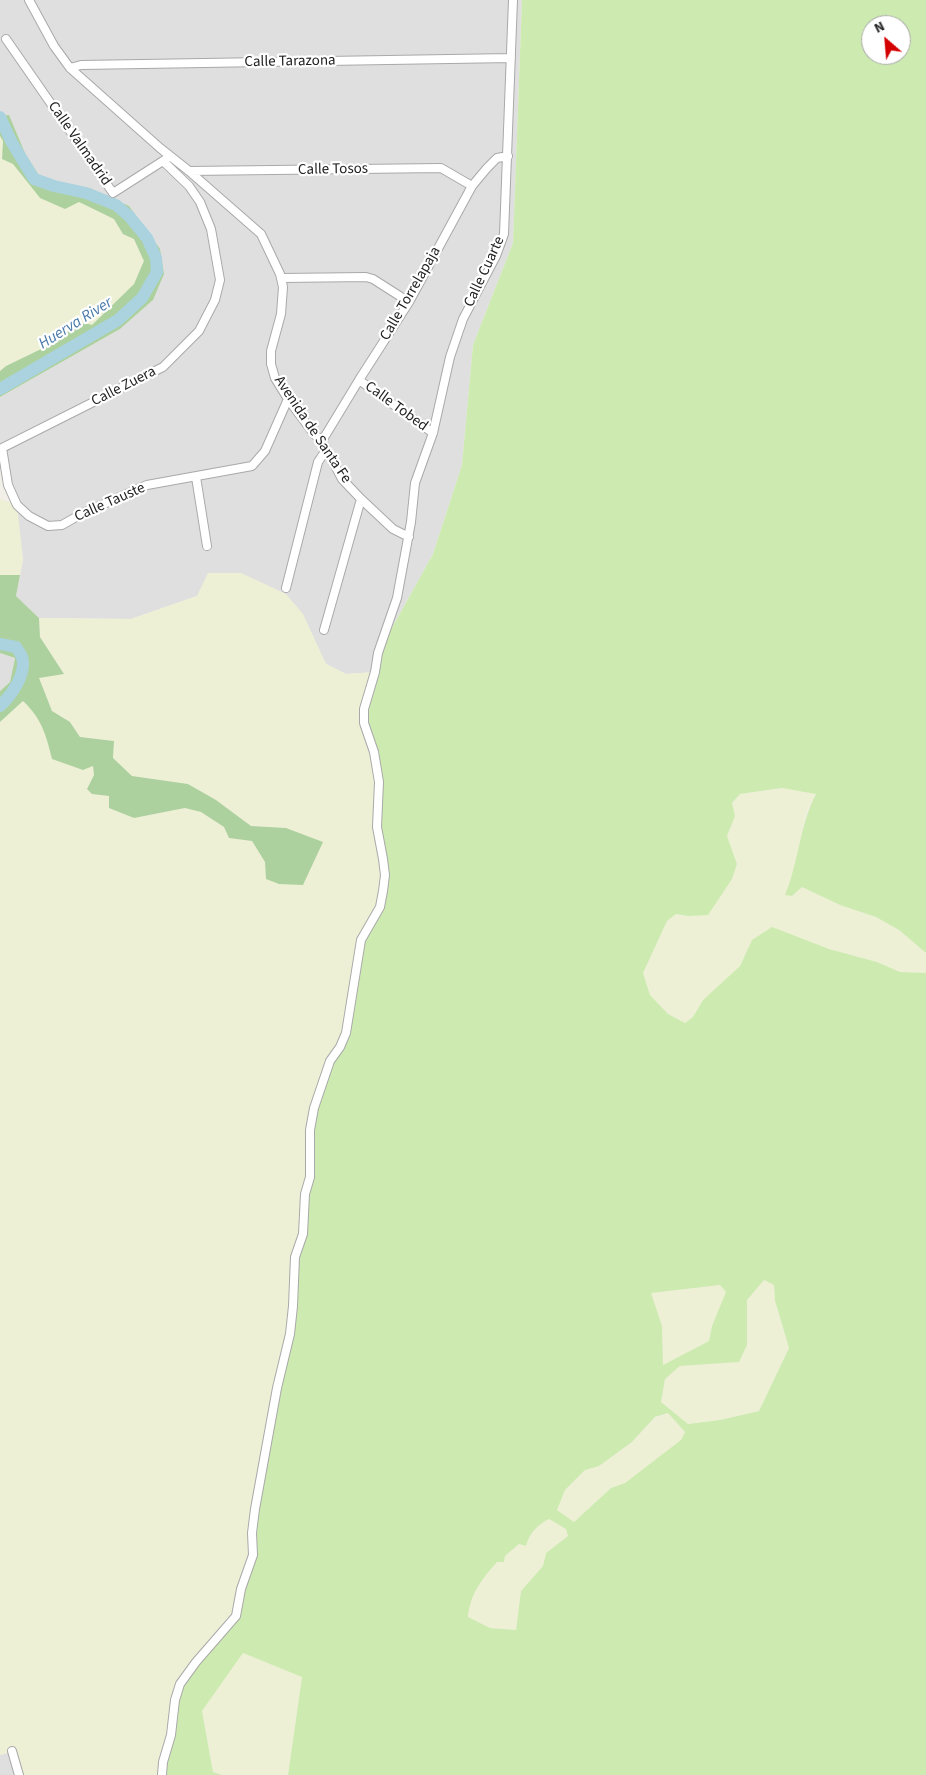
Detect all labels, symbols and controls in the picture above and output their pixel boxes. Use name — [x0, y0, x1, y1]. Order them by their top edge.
north arrow — [861, 15, 911, 65]
text: N — [871, 17, 888, 39]
street label: Calle Tarazona — [244, 52, 336, 72]
street label: Calle Valmadrid — [43, 98, 115, 190]
street label: Calle Tosos — [298, 160, 368, 180]
street label: Calle Cuarte — [461, 234, 509, 310]
street label: Calle Torrelapaja — [377, 244, 445, 344]
water label: Huerva River — [36, 294, 116, 354]
street label: Calle Zuera — [89, 363, 159, 411]
street label: Avenida de Santa Fe — [269, 373, 355, 487]
street label: Calle Tobed — [361, 378, 431, 436]
street label: Calle Tauste — [72, 479, 148, 527]

